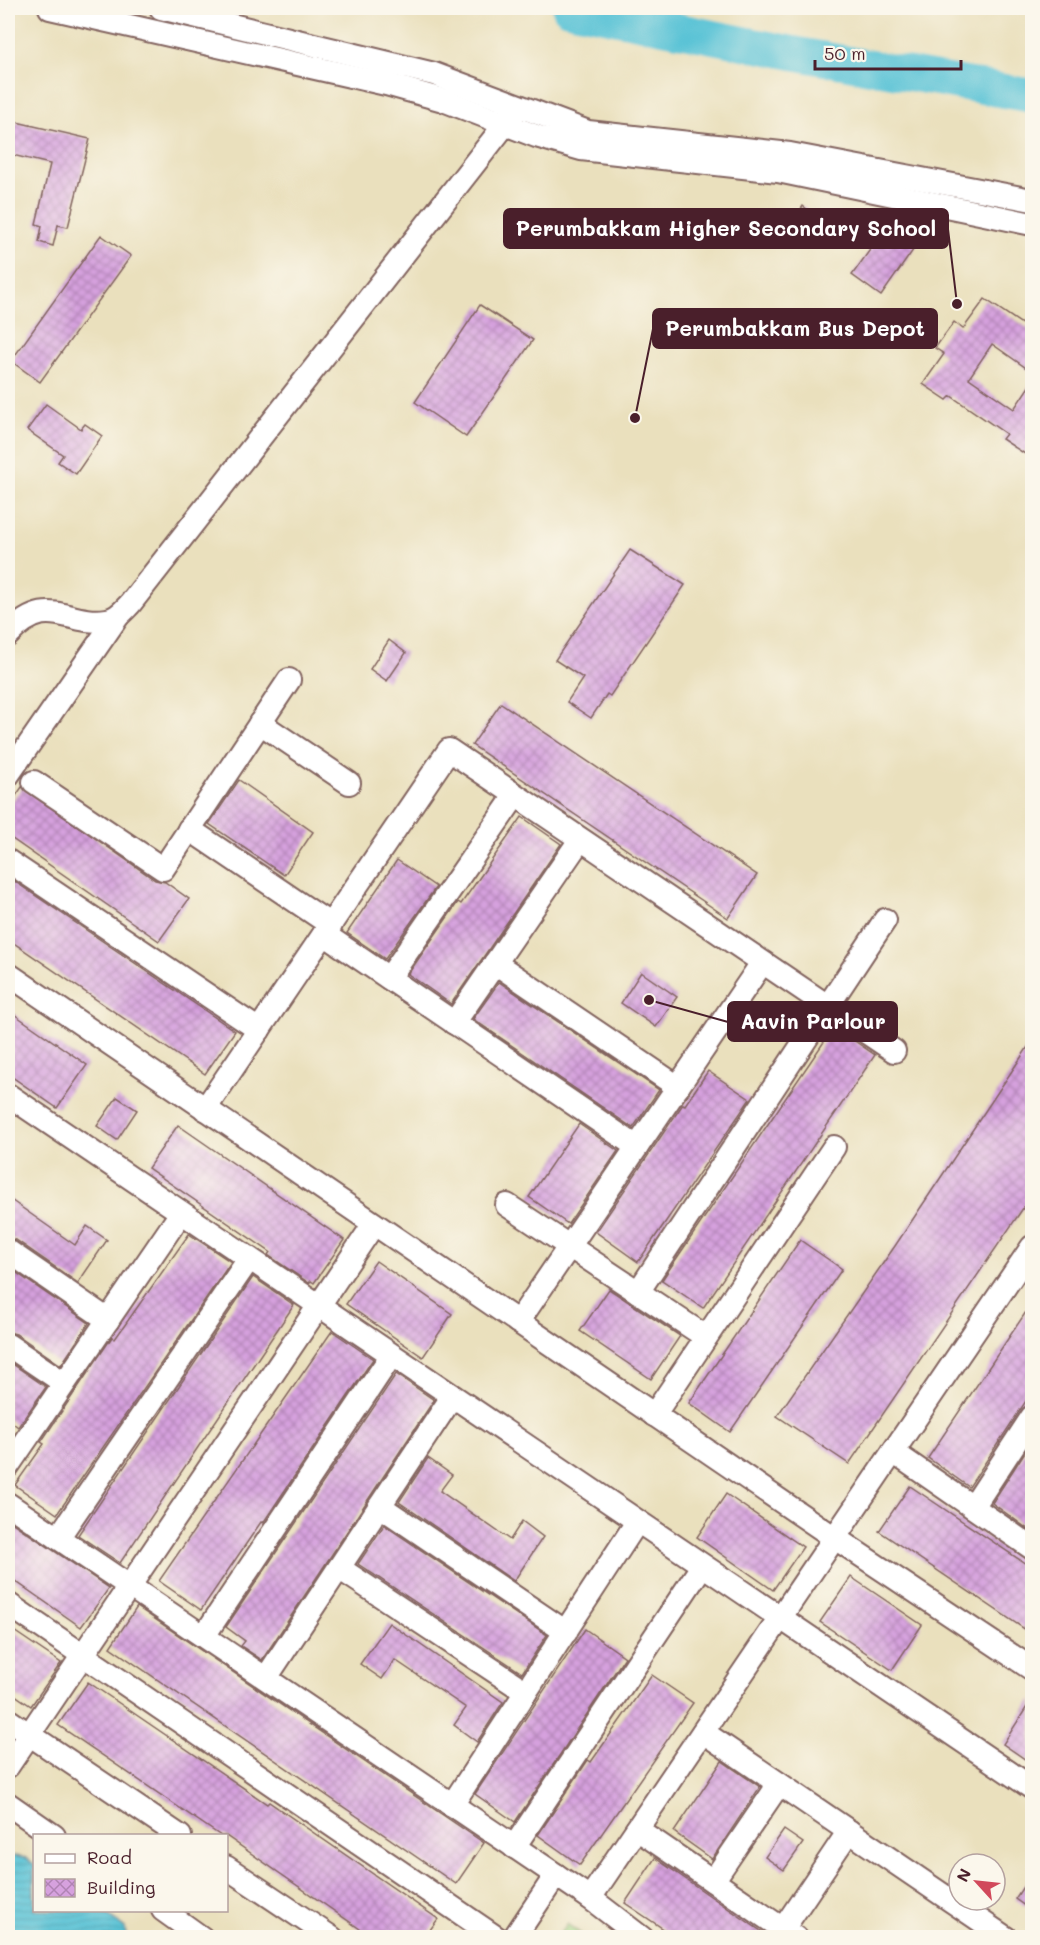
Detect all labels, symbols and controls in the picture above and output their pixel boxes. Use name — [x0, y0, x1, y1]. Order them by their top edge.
scale bar — [815, 33, 960, 71]
text: 50 m — [824, 41, 866, 65]
callout: Perumbakkam Higher Secondary School — [504, 209, 948, 248]
text: Perumbakkam Higher Secondary School — [516, 214, 936, 242]
callout: Perumbakkam Bus Depot — [653, 309, 937, 348]
text: Perumbakkam Bus Depot — [665, 314, 925, 341]
callout: Aavin Parlour — [728, 1002, 897, 1041]
text: Aavin Parlour — [740, 1007, 886, 1034]
legend — [33, 1834, 228, 1912]
text: Road — [87, 1845, 132, 1869]
north arrow — [947, 1852, 1007, 1912]
text: N — [951, 1865, 975, 1885]
text: Building — [87, 1875, 155, 1899]

